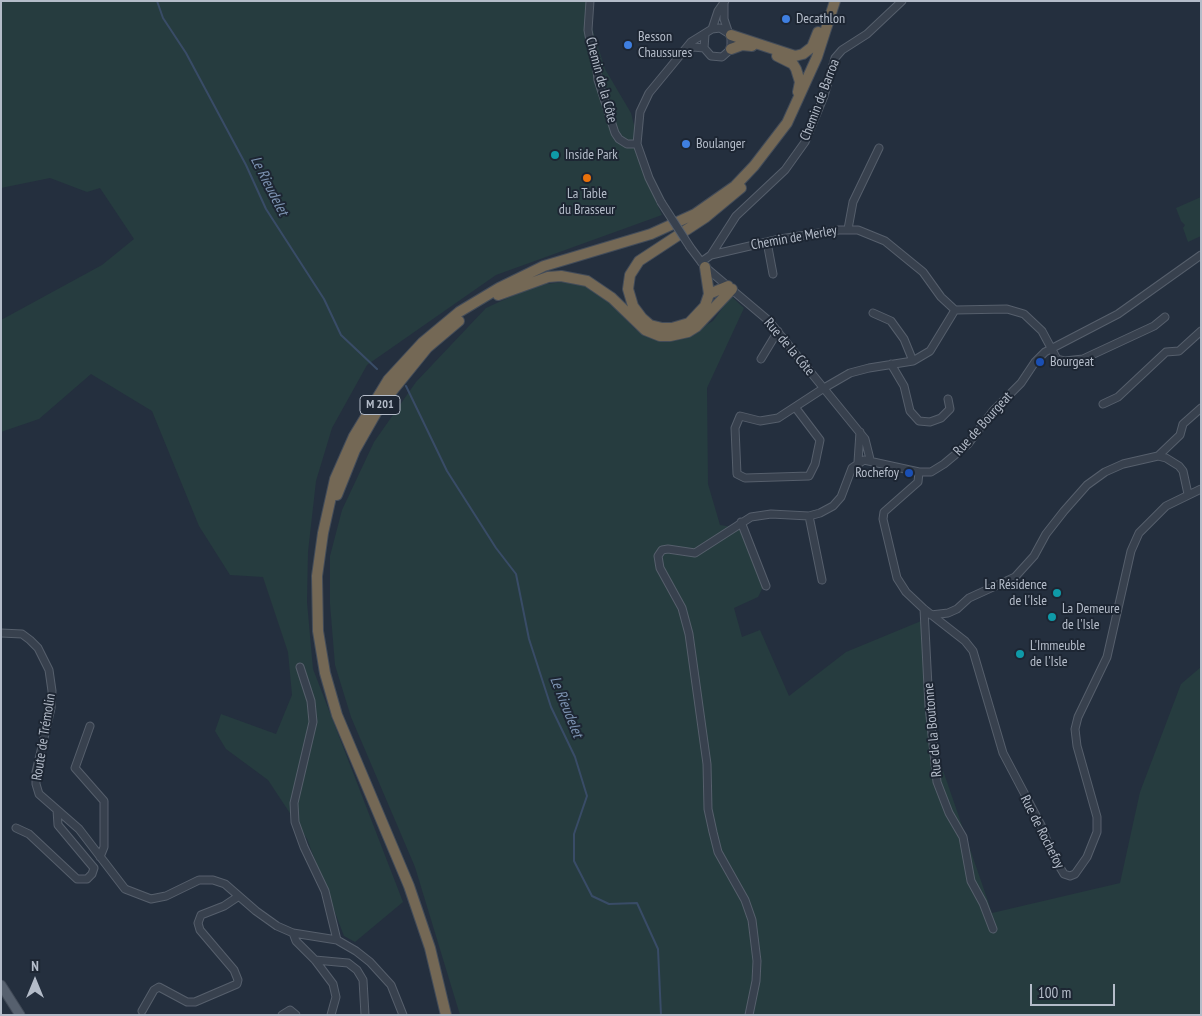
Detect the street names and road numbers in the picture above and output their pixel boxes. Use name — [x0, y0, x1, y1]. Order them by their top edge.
street label: Chemin de la Côte — [582, 35, 620, 125]
street label: Chemin de Barroa — [797, 57, 843, 143]
street label: Chemin de Merley — [750, 222, 838, 254]
street label: Rue de la Côte — [760, 315, 818, 379]
street label: Rue de Bourgeat — [950, 389, 1016, 459]
road number: M 201 — [360, 396, 400, 414]
street label: Rue de la Boutonne — [921, 682, 945, 778]
street label: Route de Trémolin — [29, 692, 59, 782]
street label: Rue de Rochefoy — [1016, 792, 1068, 872]

